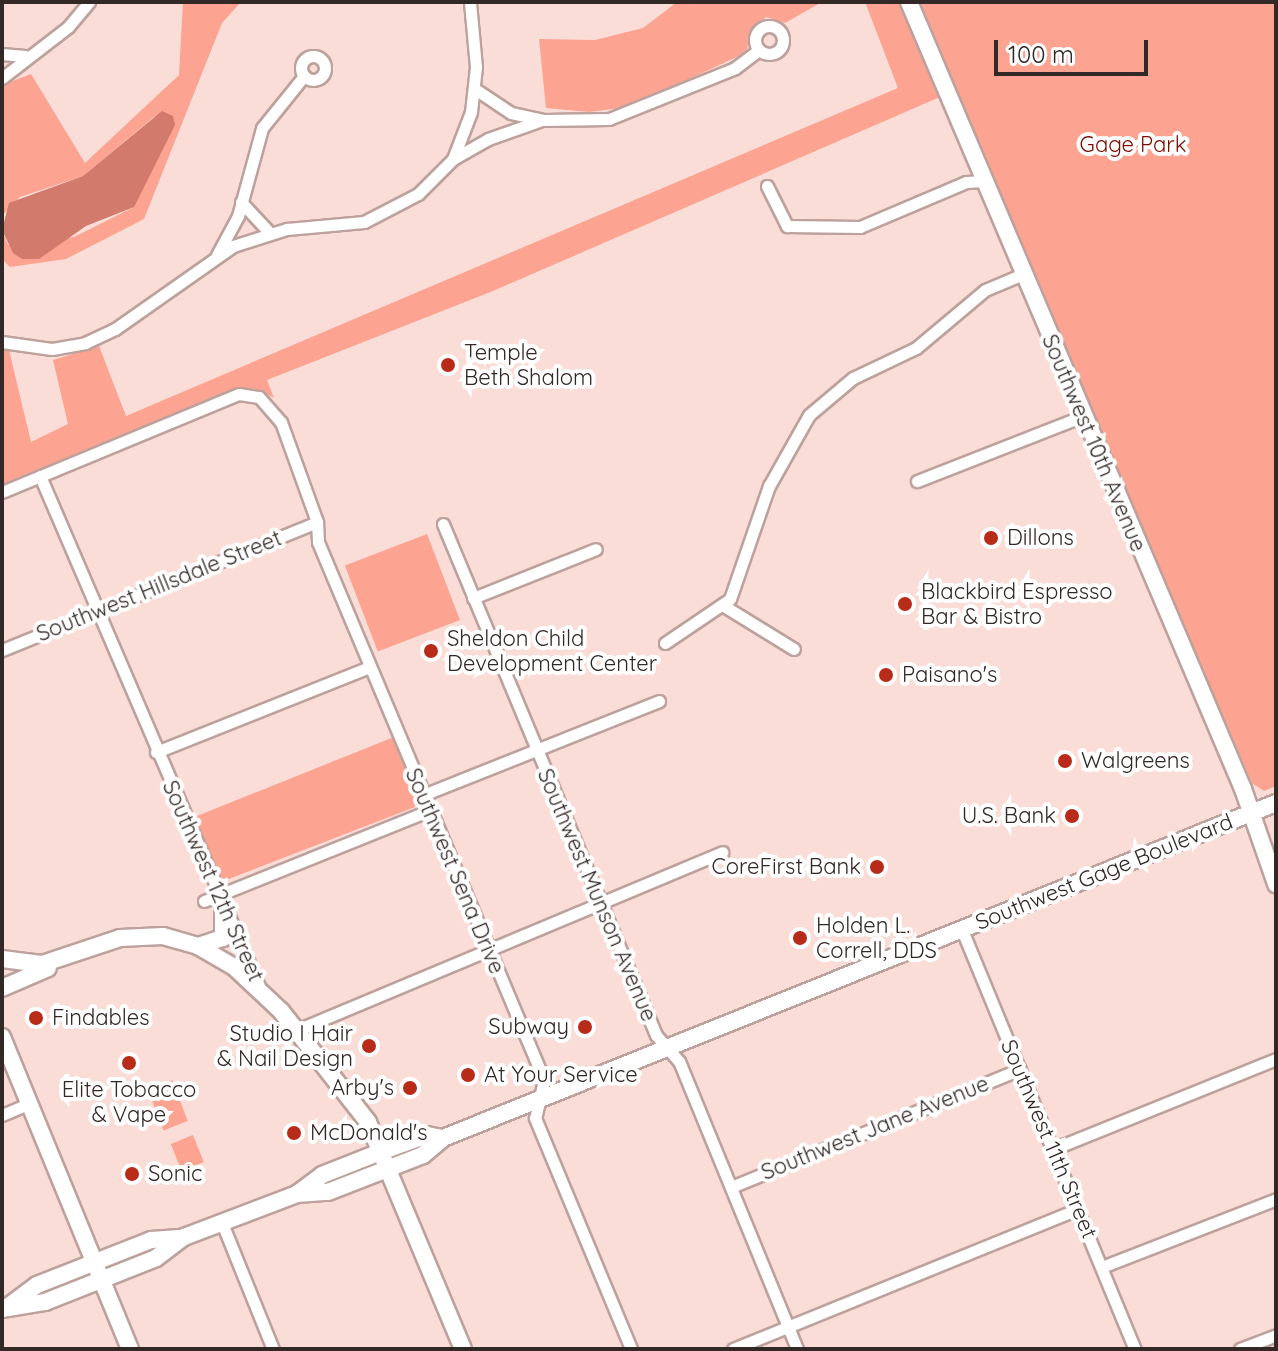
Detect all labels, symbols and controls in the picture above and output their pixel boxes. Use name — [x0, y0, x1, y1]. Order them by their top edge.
scale bar — [998, 24, 1152, 74]
text: 100 m — [1008, 39, 1074, 69]
park label: Gage Park — [1079, 132, 1187, 158]
street label: Southwest 10th Avenue — [1036, 330, 1152, 556]
place label: Temple Beth Shalom — [464, 339, 593, 390]
marker: Temple Beth Shalom — [439, 356, 457, 374]
street label: Southwest Hillsdale Street — [33, 525, 285, 647]
place label: Dillons — [1007, 525, 1074, 551]
marker: Dillons — [982, 529, 1000, 547]
place label: Blackbird Espresso Bar & Bistro — [921, 578, 1113, 630]
marker: Blackbird Espresso Bar & Bistro — [896, 595, 914, 613]
place label: Sheldon Child Development Center — [447, 625, 657, 676]
marker: Sheldon Child Development Center — [422, 642, 440, 660]
place label: Paisano's — [902, 662, 997, 688]
marker: Paisano's — [877, 666, 895, 684]
place label: Walgreens — [1081, 748, 1190, 774]
marker: Walgreens — [1056, 752, 1074, 770]
street label: Southwest Sena Drive — [400, 764, 510, 978]
street label: Southwest Munson Avenue — [532, 765, 662, 1025]
street label: Southwest 12th Street — [157, 776, 269, 986]
place label: U.S. Bank — [962, 803, 1056, 829]
marker: U.S. Bank — [1063, 807, 1081, 825]
street label: Southwest Gage Boulevard — [972, 808, 1236, 936]
place label: CoreFirst Bank — [711, 854, 861, 880]
marker: CoreFirst Bank — [868, 858, 886, 876]
place label: Holden L. Correll, DDS — [816, 912, 937, 964]
marker: Holden L. Correll, DDS — [791, 929, 809, 947]
place label: Findables — [52, 1005, 149, 1031]
marker: Findables — [27, 1009, 45, 1027]
place label: Subway — [488, 1014, 569, 1040]
marker: Subway — [576, 1018, 594, 1036]
place label: Studio I Hair & Nail Design — [217, 1020, 353, 1072]
street label: Southwest 11th Street — [995, 1036, 1103, 1242]
marker: Studio I Hair & Nail Design — [360, 1037, 378, 1055]
marker: Elite Tobacco & Vape — [120, 1054, 138, 1072]
place label: At Your Service — [484, 1062, 638, 1088]
marker: At Your Service — [459, 1066, 477, 1084]
street label: Southwest Jane Avenue — [757, 1070, 993, 1186]
place label: Arby's — [331, 1075, 394, 1101]
place label: Elite Tobacco & Vape — [62, 1076, 196, 1128]
marker: Arby's — [401, 1079, 419, 1097]
place label: McDonald's — [310, 1120, 428, 1146]
marker: McDonald's — [285, 1124, 303, 1142]
place label: Sonic — [148, 1161, 202, 1187]
marker: Sonic — [123, 1165, 141, 1183]

